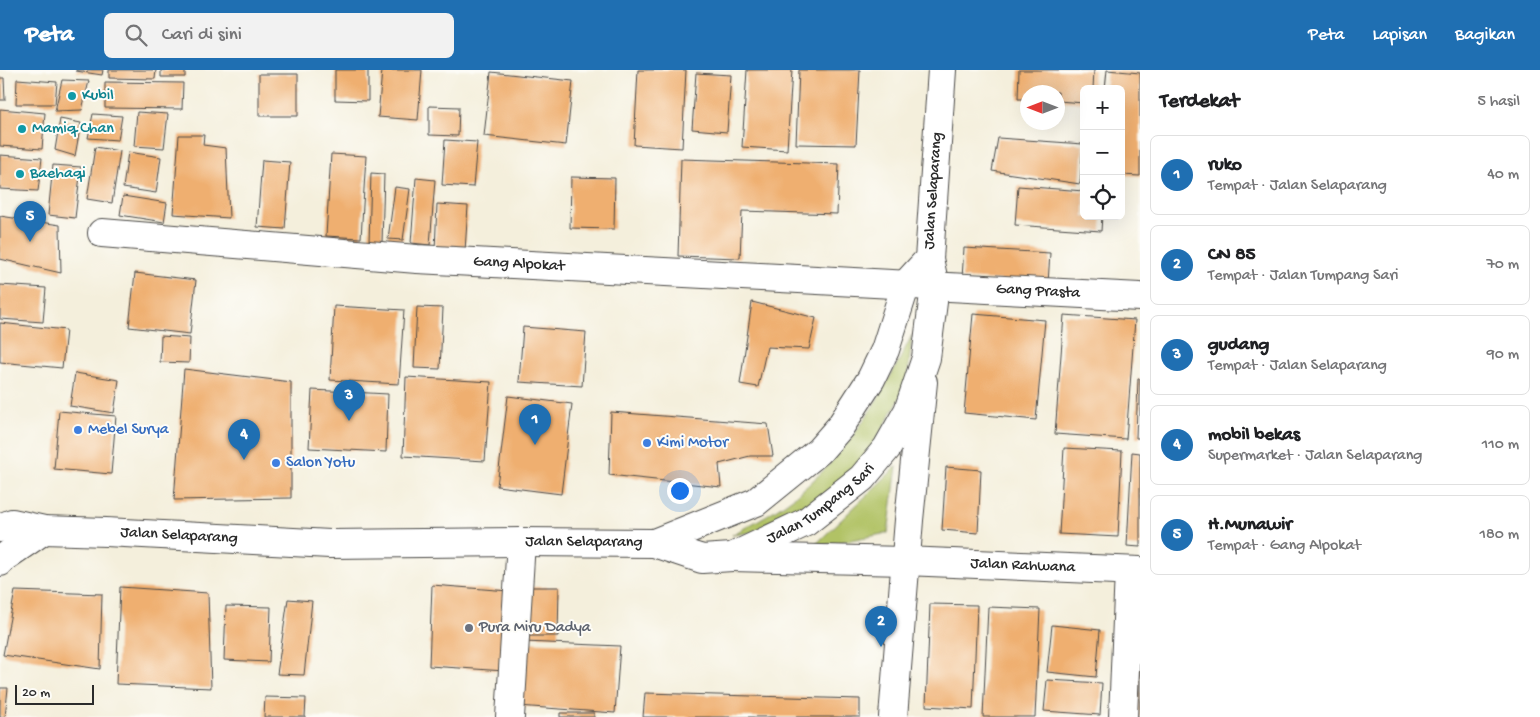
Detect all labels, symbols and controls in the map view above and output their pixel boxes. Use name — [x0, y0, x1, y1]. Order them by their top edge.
search box — [104, 13, 454, 58]
text: Peta — [25, 21, 74, 50]
icon: search — [122, 21, 150, 49]
text: Cari di sini — [162, 24, 242, 47]
text: Peta — [1308, 25, 1345, 46]
text: Lapisan — [1373, 25, 1427, 46]
text: Bagikan — [1455, 25, 1515, 46]
north arrow — [1020, 85, 1065, 130]
map controls — [1080, 85, 1125, 220]
button: + — [1080, 85, 1125, 130]
place label: Kubil — [82, 87, 114, 106]
marker: Kubil — [66, 90, 78, 102]
text: Terdekat — [1160, 90, 1239, 115]
text: 5 hasil — [1477, 93, 1520, 112]
place label: Mamiq Chan — [32, 120, 114, 139]
marker: Mamiq Chan — [16, 123, 28, 135]
button: − — [1080, 130, 1125, 175]
street label: Jalan Selaparang — [920, 132, 947, 250]
text: ruko — [1208, 154, 1242, 177]
place label: Baehaqi — [29, 165, 86, 184]
text: 1 — [1174, 166, 1180, 185]
text: 40 m — [1487, 166, 1519, 185]
marker: Baehaqi — [14, 168, 26, 180]
button: locate — [1080, 175, 1125, 220]
text: Tempat · Jalan Selaparang — [1208, 177, 1387, 196]
pin: 5 — [14, 201, 46, 242]
text: CN 85 — [1208, 244, 1256, 267]
street label: Gang Alpokat — [473, 252, 566, 276]
text: 2 — [1173, 256, 1181, 275]
text: 70 m — [1486, 256, 1519, 275]
text: Tempat · Jalan Tumpang Sari — [1208, 267, 1399, 286]
street label: Gang Prasta — [996, 280, 1082, 303]
text: gudang — [1208, 334, 1269, 357]
text: 3 — [1173, 346, 1181, 365]
text: 90 m — [1487, 346, 1519, 365]
text: Tempat · Jalan Selaparang — [1208, 357, 1387, 376]
pin: 3 — [333, 380, 365, 421]
pin: 1 — [519, 404, 551, 445]
pin: 4 — [228, 419, 260, 460]
place label: Mebel Surya — [88, 421, 170, 440]
marker: Mebel Surya — [72, 424, 84, 436]
text: mobil bekas — [1208, 424, 1300, 447]
place label: Kimi Motor — [657, 434, 729, 453]
text: 4 — [1173, 436, 1181, 455]
text: 110 m — [1482, 436, 1519, 455]
marker: Kimi Motor — [641, 437, 653, 449]
text: Supermarket · Jalan Selaparang — [1208, 447, 1422, 466]
place label: Salon Yotu — [286, 454, 356, 473]
marker: Salon Yotu — [270, 457, 282, 469]
street label: Jalan Tumpang Sari — [764, 460, 879, 549]
your location — [667, 478, 693, 504]
text: H.Munawir — [1208, 514, 1292, 537]
street label: Jalan Selaparang — [120, 523, 238, 549]
text: 5 — [1173, 526, 1181, 545]
text: 180 m — [1480, 526, 1519, 545]
street label: Jalan Selaparang — [525, 533, 643, 552]
text: Tempat · Gang Alpokat — [1208, 537, 1361, 556]
street label: Jalan Rahwana — [970, 554, 1077, 578]
pin: 2 — [865, 606, 897, 647]
place label: Pura Miru Dadya — [478, 619, 592, 638]
marker: Pura Miru Dadya — [463, 622, 475, 634]
scale bar — [15, 682, 94, 705]
text: 20 m — [22, 685, 50, 702]

